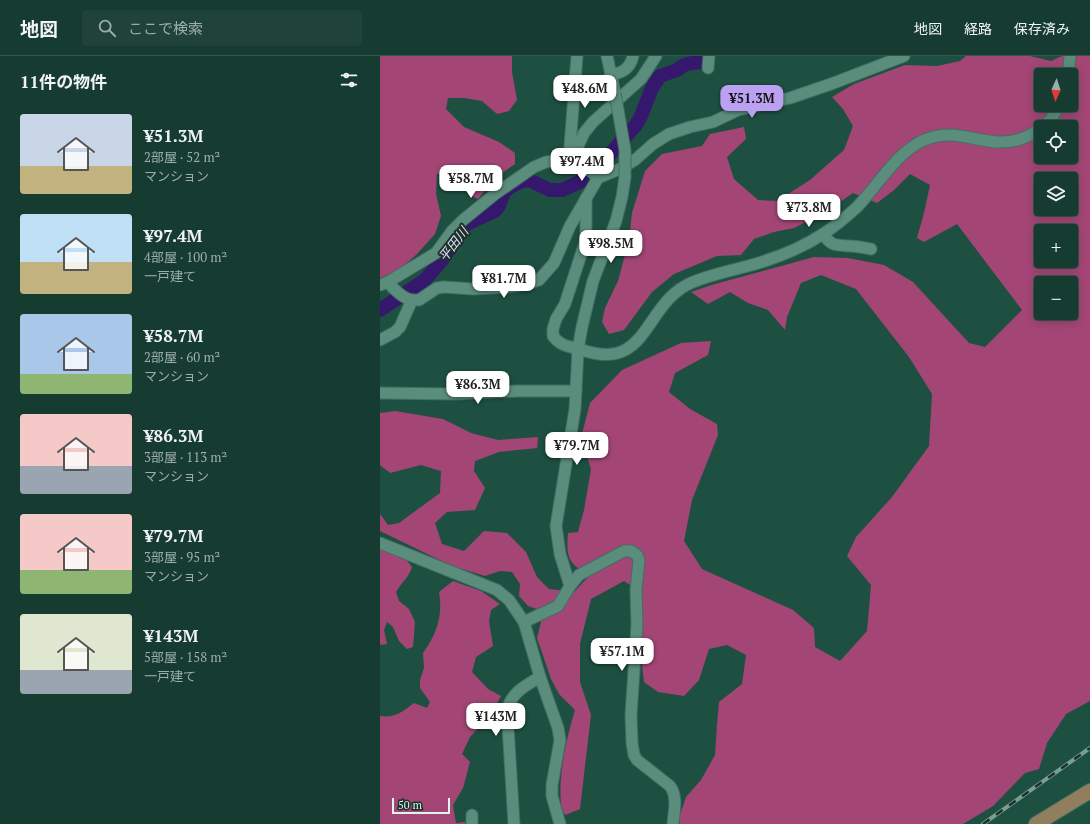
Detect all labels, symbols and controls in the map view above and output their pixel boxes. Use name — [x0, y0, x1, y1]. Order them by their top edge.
search box — [82, 10, 362, 46]
text: 地図 — [20, 16, 58, 41]
icon: search — [96, 17, 118, 39]
text: ここで検索 — [128, 18, 203, 38]
text: 地図 — [914, 19, 942, 38]
text: 経路 — [964, 19, 992, 38]
text: 保存済み — [1014, 19, 1070, 38]
north arrow — [1034, 68, 1078, 112]
map controls — [1034, 68, 1078, 320]
icon: filters — [338, 69, 360, 91]
text: 11件の物件 — [20, 70, 107, 93]
pin: ¥48.6M — [552, 75, 618, 109]
text: ¥48.6M — [562, 79, 608, 97]
pin: ¥51.3M — [719, 85, 785, 119]
text: ¥51.3M — [729, 89, 775, 107]
button: locate — [1034, 120, 1078, 164]
text: ¥51.3M — [144, 124, 203, 147]
icon: home — [52, 130, 100, 178]
text: 2部屋 · 52 m² — [144, 148, 220, 166]
pin: ¥97.4M — [549, 148, 615, 182]
text: ¥97.4M — [560, 152, 604, 170]
pin: ¥58.7M — [438, 165, 504, 199]
text: マンション — [144, 167, 209, 185]
text: ¥58.7M — [448, 169, 494, 187]
button: layers — [1034, 172, 1078, 216]
pin: ¥73.8M — [776, 194, 842, 228]
text: ¥73.8M — [786, 198, 832, 216]
water label: 平田川 — [434, 222, 473, 265]
text: ¥97.4M — [144, 224, 202, 247]
button: + — [1034, 224, 1078, 268]
icon: home — [52, 230, 100, 278]
pin: ¥98.5M — [578, 230, 644, 264]
text: ¥98.5M — [588, 234, 634, 252]
text: 4部屋 · 100 m² — [144, 248, 227, 266]
pin: ¥81.7M — [471, 265, 537, 299]
text: 一戸建て — [144, 267, 196, 285]
text: ¥81.7M — [481, 269, 527, 287]
button: − — [1034, 276, 1078, 320]
text: ¥58.7M — [144, 324, 203, 347]
icon: home — [52, 330, 100, 378]
text: 2部屋 · 60 m² — [144, 348, 220, 366]
text: マンション — [144, 367, 209, 385]
pin: ¥86.3M — [445, 371, 511, 405]
text: ¥86.3M — [455, 375, 501, 393]
text: ¥86.3M — [144, 424, 203, 447]
icon: home — [52, 430, 100, 478]
pin: ¥79.7M — [544, 432, 610, 466]
text: ¥79.7M — [554, 436, 600, 454]
text: 3部屋 · 113 m² — [144, 448, 227, 466]
text: マンション — [144, 467, 209, 485]
text: ¥79.7M — [144, 524, 203, 547]
icon: home — [52, 530, 100, 578]
text: 3部屋 · 95 m² — [144, 548, 220, 566]
text: マンション — [144, 567, 209, 585]
text: ¥143M — [144, 624, 198, 647]
icon: home — [52, 630, 100, 678]
pin: ¥57.1M — [589, 638, 655, 672]
text: ¥57.1M — [600, 642, 644, 660]
text: 5部屋 · 158 m² — [144, 648, 227, 666]
text: 一戸建て — [144, 667, 196, 685]
pin: ¥143M — [468, 703, 524, 737]
text: ¥143M — [475, 707, 517, 725]
scale bar — [392, 796, 450, 815]
text: 50 m — [398, 798, 422, 812]

